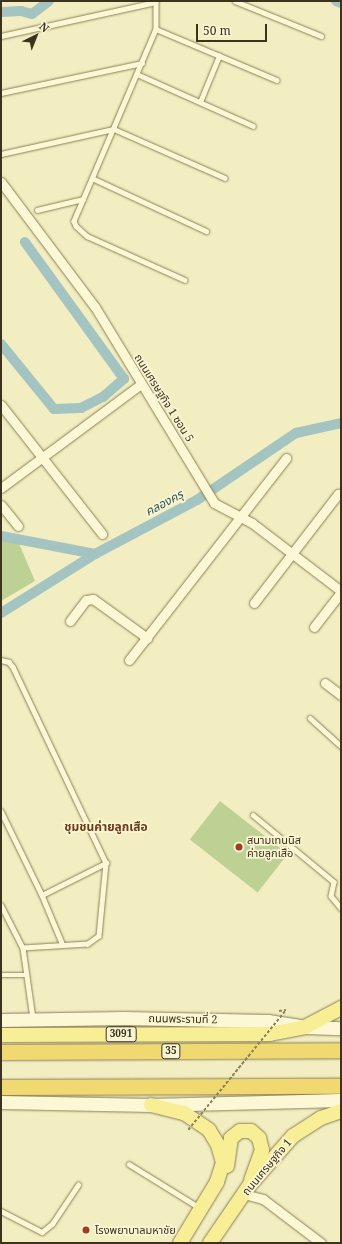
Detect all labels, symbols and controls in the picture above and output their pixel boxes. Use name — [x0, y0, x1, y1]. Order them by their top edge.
north arrow — [16, 16, 56, 56]
scale bar — [198, 16, 269, 42]
text: N — [36, 18, 53, 35]
text: 50 m — [203, 22, 231, 39]
street label: ถนนเศรษฐกิจ 1 ซอน 5 — [132, 352, 196, 444]
water label: คลองครุ — [143, 487, 185, 519]
district label: ชุมชนค่ายลูกเสือ — [64, 820, 148, 834]
place label: สนามเทนนิส ค่ายลูกเสือ — [247, 834, 301, 860]
marker: สนามเทนนิส ค่ายลูกเสือ — [234, 842, 244, 852]
street label: ถนนพระรามที่ 2 — [148, 1012, 218, 1026]
road number: 3091 — [105, 1026, 137, 1042]
road number: 35 — [161, 1043, 181, 1059]
street label: ถนนเศรษฐกิจ 1 — [239, 1136, 295, 1198]
place label: โรงพยาบาลมหาชัย — [95, 1223, 176, 1237]
marker: โรงพยาบาลมหาชัย — [80, 1224, 92, 1236]

